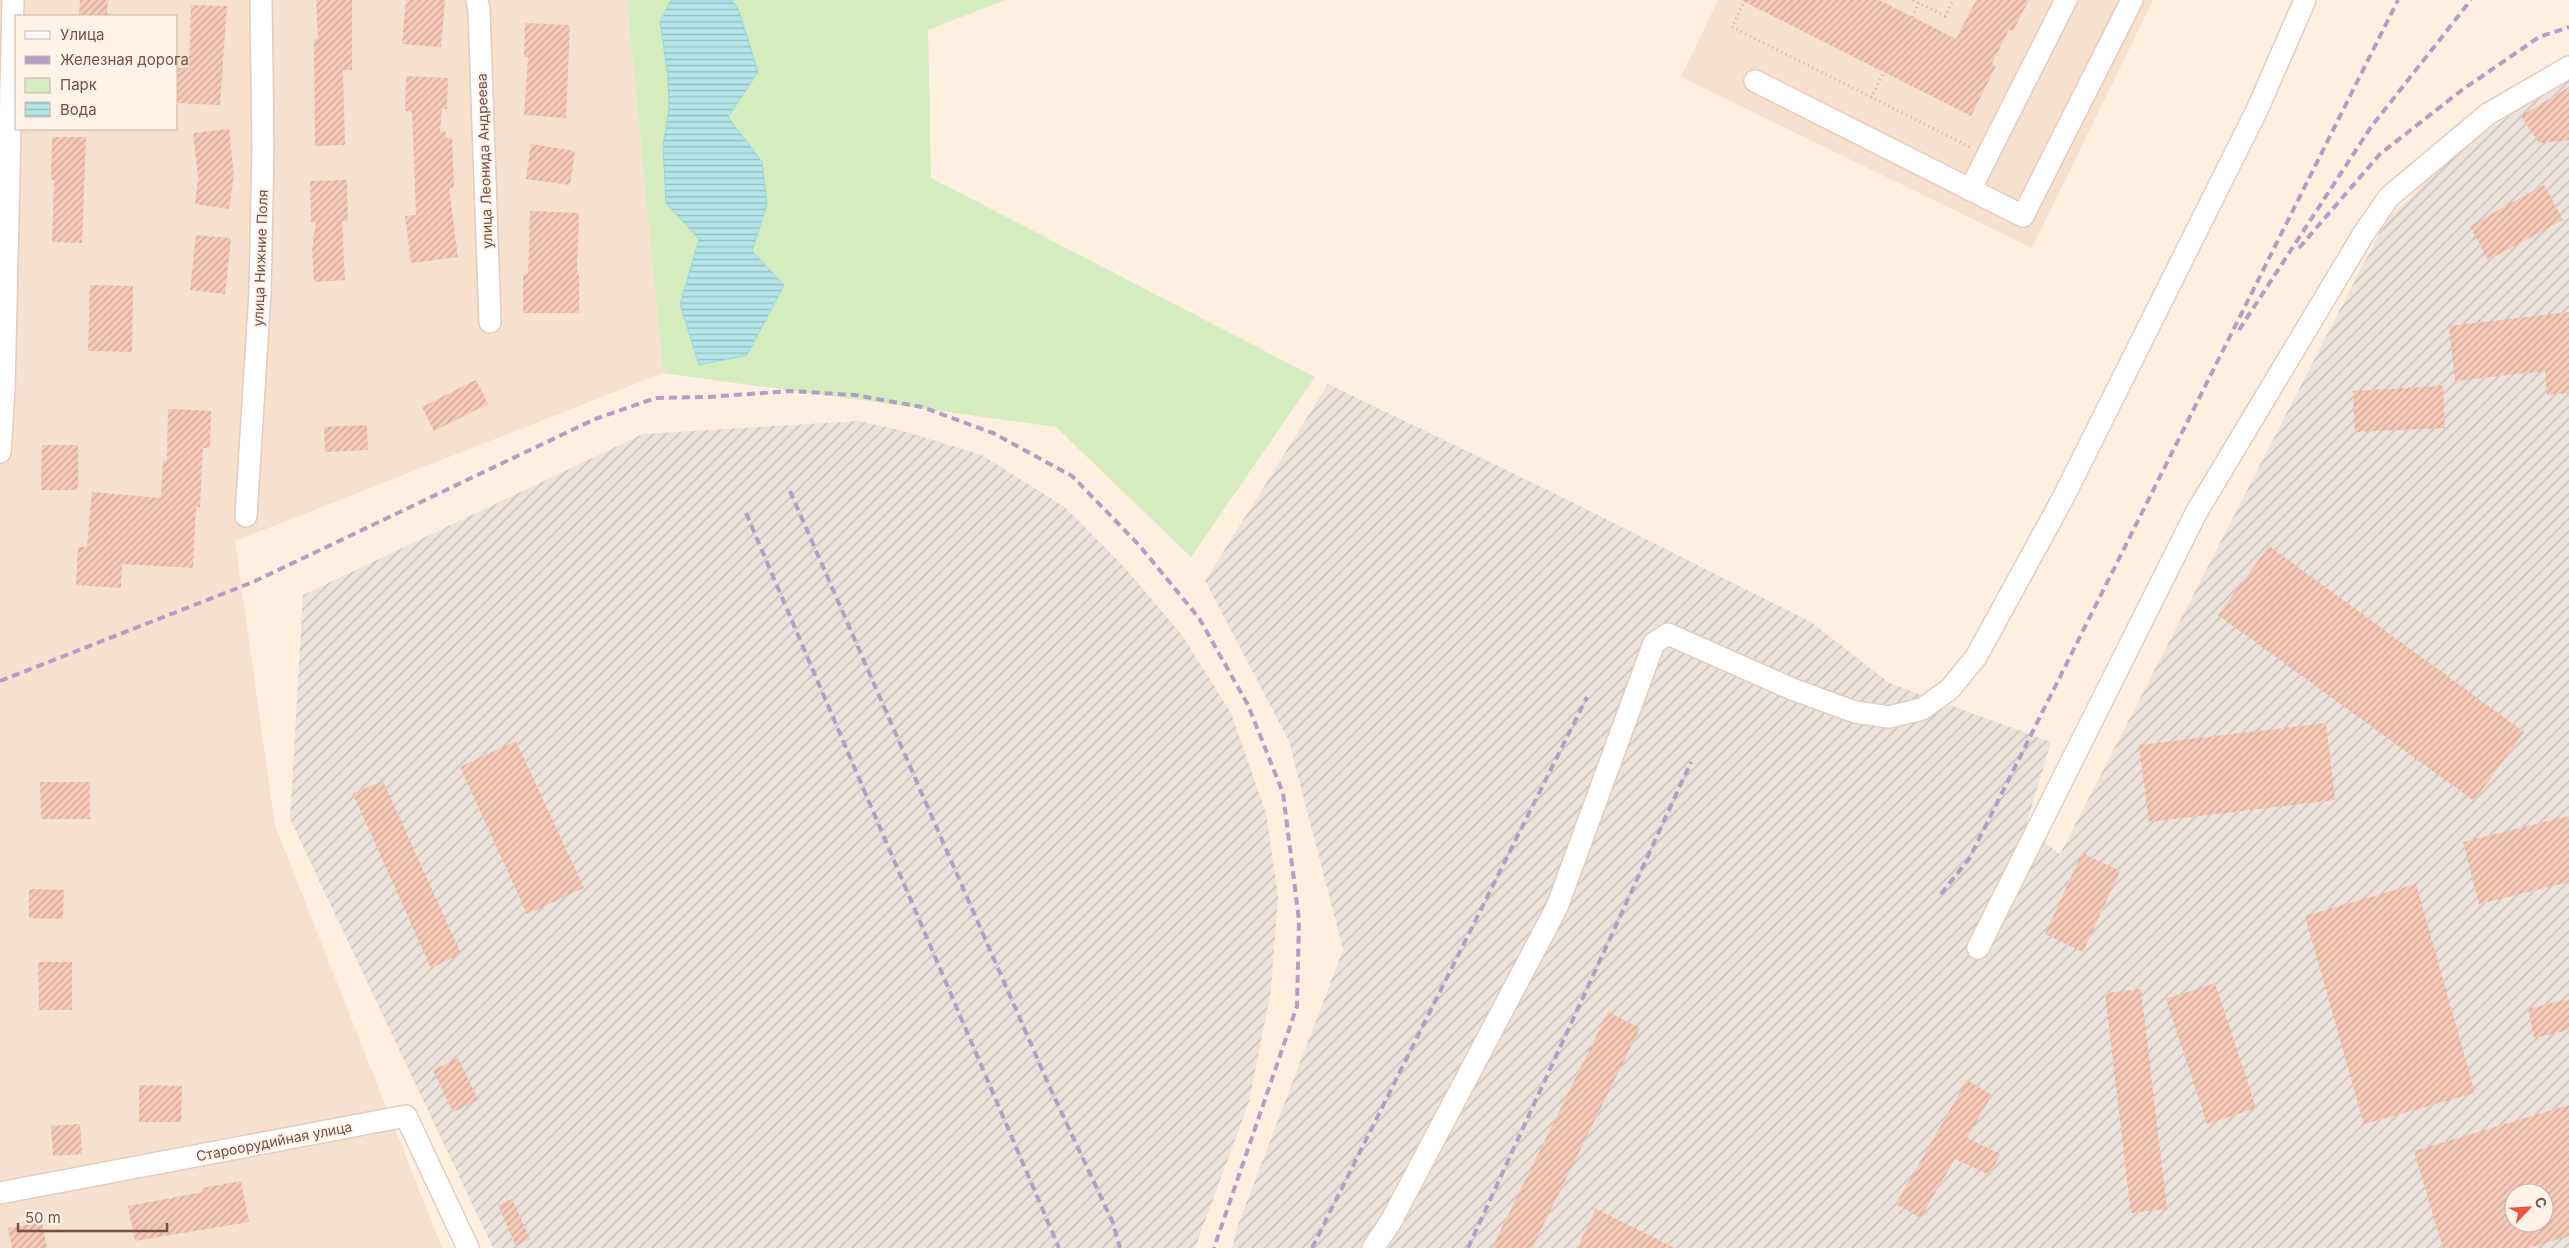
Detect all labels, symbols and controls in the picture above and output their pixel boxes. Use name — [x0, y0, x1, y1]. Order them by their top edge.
legend — [15, 15, 178, 130]
text: Улица — [60, 25, 104, 44]
text: Железная дорога — [60, 50, 189, 69]
street label: улица Леонида Андреева — [472, 73, 496, 249]
text: Парк — [60, 75, 97, 94]
text: Вода — [60, 100, 97, 119]
street label: улица Нижние Поля — [249, 189, 271, 327]
street label: Староорудийная улица — [195, 1118, 353, 1164]
north arrow — [2504, 1183, 2554, 1233]
text: С — [2531, 1194, 2551, 1211]
scale bar — [18, 1200, 166, 1232]
text: 50 m — [25, 1208, 61, 1227]

